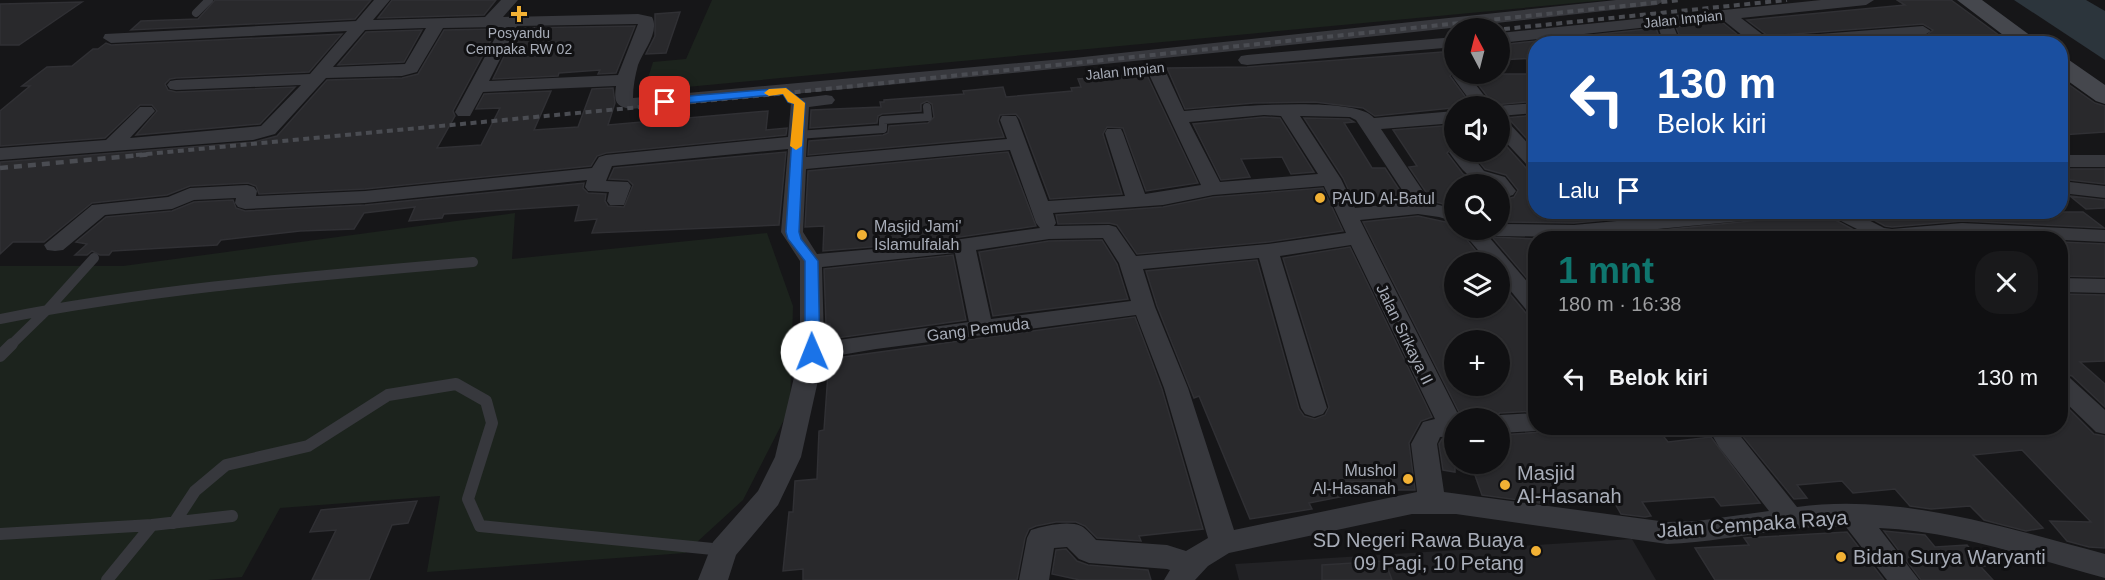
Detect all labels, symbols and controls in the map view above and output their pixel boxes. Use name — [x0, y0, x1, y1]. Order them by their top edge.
marker: Posyandu Cempaka RW 02 — [510, 5, 528, 23]
street label: Jalan Impian — [1643, 7, 1723, 31]
north arrow — [1444, 18, 1510, 84]
map controls — [1444, 18, 1510, 474]
place label: Posyandu Cempaka RW 02 — [466, 25, 572, 57]
street label: Jalan Impian — [1085, 59, 1165, 83]
icon: left — [1558, 60, 1636, 138]
text: 130 m — [1657, 60, 1776, 107]
pin — [639, 76, 690, 127]
icon: arrive — [648, 85, 681, 118]
button: sound — [1444, 96, 1510, 162]
text: Belok kiri — [1657, 109, 1767, 139]
button: search — [1444, 174, 1510, 240]
icon: arrive — [1612, 174, 1645, 207]
text: Lalu — [1558, 178, 1600, 203]
place label: PAUD Al-Batul — [1332, 190, 1435, 207]
marker: PAUD Al-Batul — [1313, 191, 1327, 205]
place label: Masjid Jami' Islamulfalah — [874, 218, 962, 253]
marker: Masjid Jami' Islamulfalah — [855, 228, 869, 242]
text: 1 mnt — [1558, 250, 1654, 291]
button: close — [1975, 251, 2038, 314]
button: layers — [1444, 252, 1510, 318]
street label: Jalan Srikaya II — [1373, 281, 1436, 387]
text: 180 m · 16:38 — [1558, 293, 1681, 315]
street label: Gang Pemuda — [926, 315, 1030, 344]
position arrow — [780, 320, 844, 384]
button: + — [1444, 330, 1510, 396]
icon: left — [1558, 362, 1591, 395]
text: Belok kiri — [1609, 365, 1708, 390]
text: 130 m — [1977, 365, 2038, 390]
button: − — [1444, 408, 1510, 474]
place label: Mushol Al-Hasanah — [1312, 462, 1396, 497]
place label: Masjid Al-Hasanah — [1517, 462, 1622, 507]
marker: Mushol Al-Hasanah — [1401, 472, 1415, 486]
marker: Masjid Al-Hasanah — [1498, 478, 1512, 492]
street label: Jalan Cempaka Raya — [1656, 506, 1849, 542]
place label: SD Negeri Rawa Buaya 09 Pagi, 10 Petang — [1313, 529, 1525, 574]
marker: SD Negeri Rawa Buaya 09 Pagi, 10 Petang — [1529, 544, 1543, 558]
place label: Bidan Surya Waryanti — [1853, 546, 2046, 568]
marker: Bidan Surya Waryanti — [1834, 550, 1848, 564]

